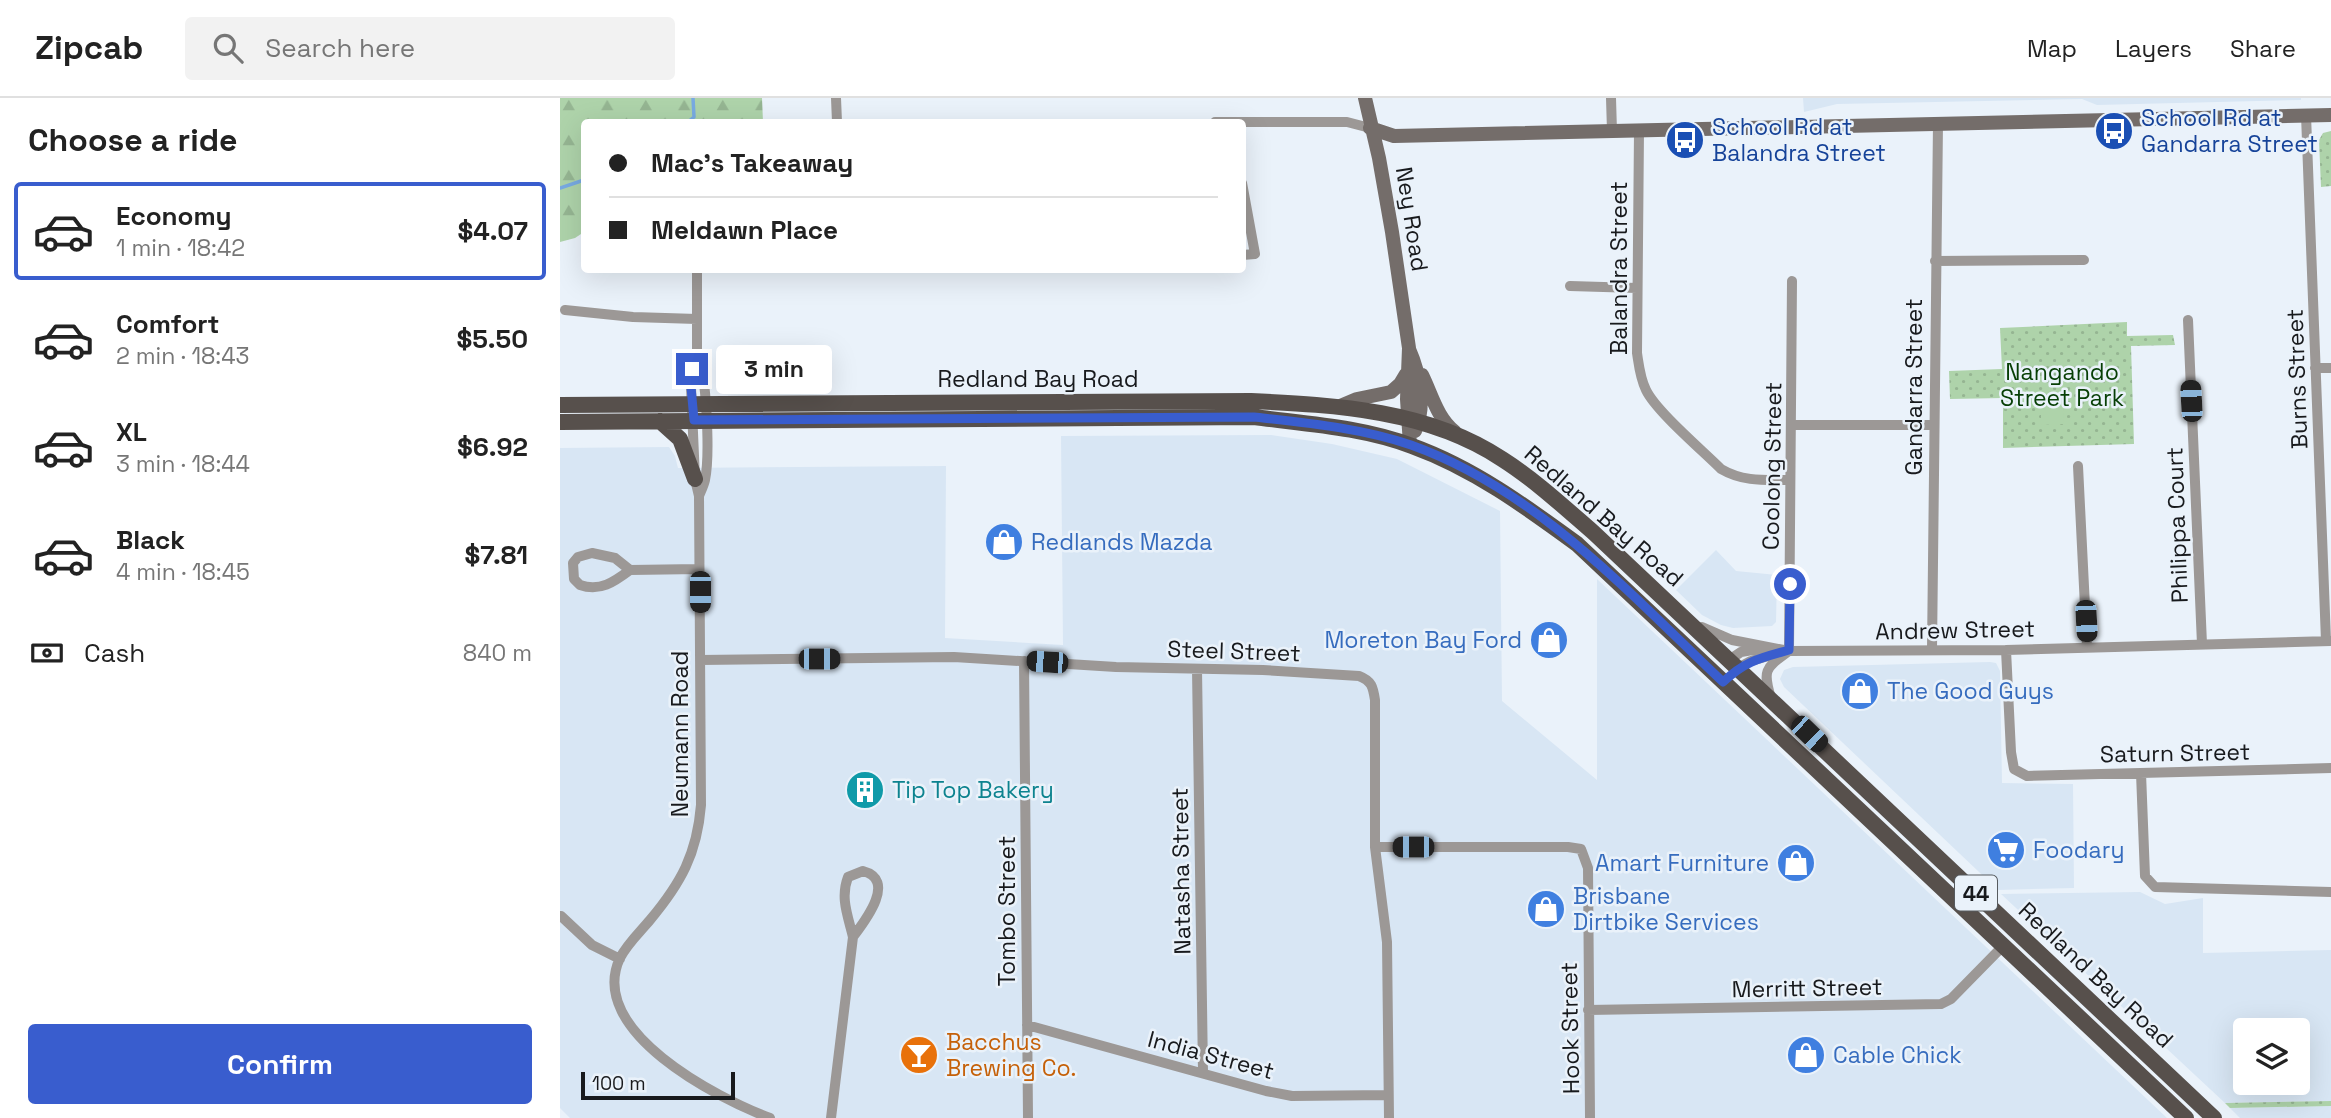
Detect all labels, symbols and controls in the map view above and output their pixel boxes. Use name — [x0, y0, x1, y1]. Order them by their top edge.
search box — [185, 17, 675, 80]
text: Zipcab — [35, 27, 143, 69]
icon: search — [209, 29, 247, 67]
text: Search here — [265, 31, 415, 65]
text: Map — [2027, 33, 2077, 64]
text: Layers — [2115, 33, 2192, 64]
text: Share — [2230, 33, 2296, 64]
place label: School Rd at Gandarra Street — [2141, 103, 2318, 159]
bus stop icon: School Rd at Gandarra Street — [2093, 110, 2135, 152]
place label: School Rd at Balandra Street — [1712, 112, 1886, 168]
bus stop icon: School Rd at Balandra Street — [1664, 119, 1706, 161]
text: Choose a ride — [28, 120, 238, 160]
text: Mac's Takeaway — [651, 146, 853, 180]
street label: Ney Road — [1389, 165, 1435, 273]
street label: Balandra Street — [1604, 181, 1634, 355]
text: Economy — [116, 199, 232, 233]
icon: car — [32, 200, 95, 263]
text: Meldawn Place — [651, 213, 838, 247]
text: $4.07 — [458, 214, 528, 248]
text: 1 min · 18:42 — [116, 233, 245, 263]
street label: Gandarra Street — [1899, 299, 1929, 475]
text: Comfort — [116, 307, 219, 341]
icon: car — [32, 308, 95, 371]
street label: Burns Street — [2280, 308, 2314, 450]
text: $5.50 — [456, 322, 528, 356]
text: 2 min · 18:43 — [116, 341, 249, 371]
callout: 3 min — [716, 344, 832, 394]
route end — [676, 353, 708, 385]
text: 3 min — [744, 354, 804, 384]
park label: Nangando Street Park — [2000, 357, 2124, 413]
street label: Redland Bay Road — [937, 364, 1139, 394]
car — [2180, 379, 2203, 423]
street label: Coolong Street — [1756, 382, 1788, 550]
text: XL — [116, 415, 147, 449]
icon: car — [32, 416, 95, 479]
text: $6.92 — [457, 430, 528, 464]
street label: Redland Bay Road — [1518, 439, 1690, 593]
street label: Philippa Court — [2159, 447, 2195, 603]
text: 3 min · 18:44 — [116, 449, 250, 479]
shop icon: Redlands Mazda — [983, 521, 1025, 563]
text: Black — [116, 523, 185, 557]
icon: car — [32, 524, 95, 587]
place label: Redlands Mazda — [1031, 527, 1212, 557]
text: $7.81 — [465, 538, 528, 572]
text: 4 min · 18:45 — [116, 557, 250, 587]
route start — [1774, 568, 1806, 600]
car — [690, 571, 711, 613]
car — [2075, 599, 2098, 643]
street label: Andrew Street — [1875, 614, 2035, 646]
shop icon: Moreton Bay Ford — [1528, 619, 1570, 661]
place label: Moreton Bay Ford — [1324, 625, 1522, 655]
icon: cash — [28, 634, 66, 672]
street label: Steel Street — [1167, 634, 1301, 668]
text: Cash — [84, 636, 145, 670]
text: 840 m — [463, 638, 532, 668]
car — [799, 649, 841, 670]
car — [1026, 650, 1069, 674]
street label: Neumann Road — [665, 651, 695, 817]
shop icon: The Good Guys — [1839, 670, 1881, 712]
place label: The Good Guys — [1887, 676, 2054, 706]
car — [1787, 712, 1832, 756]
street label: Saturn Street — [2100, 737, 2250, 769]
building icon: Tip Top Bakery — [844, 769, 886, 811]
place label: Tip Top Bakery — [892, 775, 1054, 805]
street label: Natasha Street — [1165, 787, 1197, 955]
supermarket icon: Foodary — [1985, 829, 2027, 871]
place label: Foodary — [2033, 835, 2125, 865]
street label: Tombo Street — [992, 836, 1022, 986]
car — [1393, 837, 1435, 858]
shop icon: Amart Furniture — [1775, 842, 1817, 884]
place label: Amart Furniture — [1595, 848, 1769, 878]
road number: 44 — [1955, 876, 1997, 910]
place label: Brisbane Dirtbike Services — [1573, 881, 1759, 937]
shop icon: Brisbane Dirtbike Services — [1525, 888, 1567, 930]
street label: Redland Bay Road — [2012, 895, 2180, 1055]
street label: Hook Street — [1554, 962, 1586, 1094]
street label: Merritt Street — [1731, 972, 1883, 1004]
map controls — [2233, 1018, 2310, 1095]
button: layers — [2233, 1018, 2310, 1095]
button: Confirm — [28, 1024, 532, 1104]
street label: India Street — [1145, 1024, 1277, 1086]
place label: Bacchus Brewing Co. — [946, 1027, 1076, 1083]
bar icon: Bacchus Brewing Co. — [898, 1034, 940, 1076]
shop icon: Cable Chick — [1785, 1034, 1827, 1076]
place label: Cable Chick — [1833, 1040, 1962, 1070]
scale bar — [581, 1069, 735, 1101]
text: 100 m — [592, 1071, 646, 1096]

